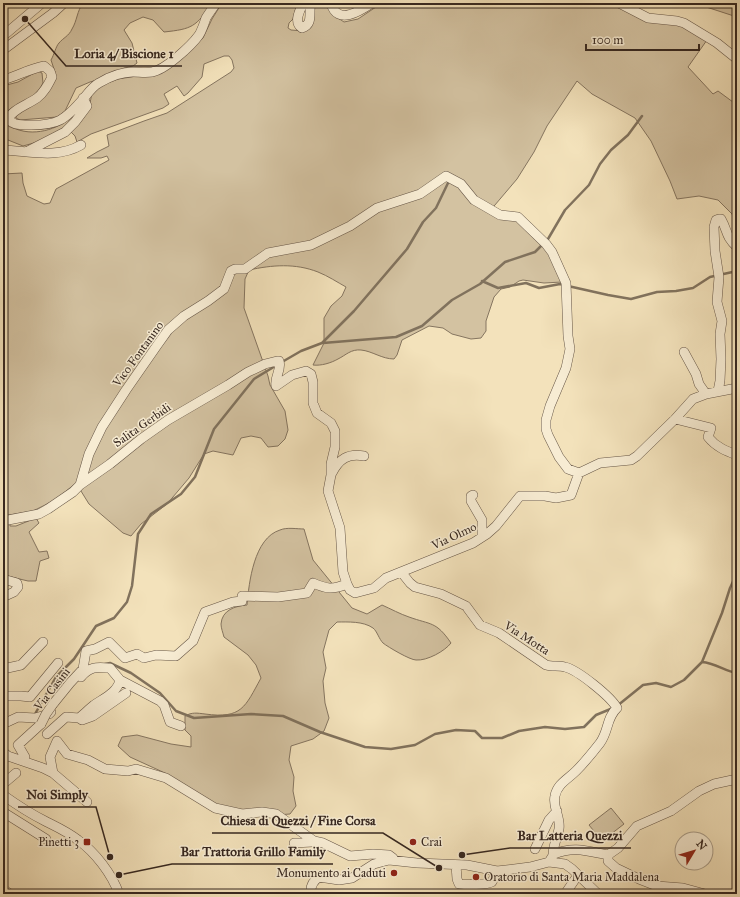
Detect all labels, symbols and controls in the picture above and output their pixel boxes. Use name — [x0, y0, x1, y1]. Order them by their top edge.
scale bar — [586, 26, 699, 52]
text: 100 m — [592, 33, 623, 47]
callout: Loria 4/ Biscione 1 — [66, 41, 182, 66]
text: Loria 4/ Biscione 1 — [74, 46, 174, 62]
street label: Vico Fontanino — [109, 319, 166, 390]
street label: Salita Gerbidi — [111, 400, 174, 450]
street label: Via Olmo — [428, 520, 479, 553]
street label: Via Motta — [501, 618, 553, 658]
street label: Via Casini — [30, 664, 73, 714]
callout: Noi Simply — [18, 782, 96, 807]
text: Noi Simply — [26, 787, 89, 803]
callout: Chiesa di Quezzi / Fine Corsa — [212, 808, 383, 833]
text: Chiesa di Quezzi / Fine Corsa — [220, 813, 376, 829]
callout: Bar Latteria Quezzi — [510, 823, 631, 848]
text: Bar Latteria Quezzi — [517, 828, 623, 844]
north arrow — [674, 831, 714, 871]
place label: Pinetti 3 — [38, 835, 79, 849]
place label: Crai — [421, 835, 443, 849]
marker: Pinetti 3 — [82, 837, 92, 847]
marker: Crai — [408, 837, 418, 847]
text: N — [693, 837, 710, 853]
callout: Bar Trattoria Grillo Family — [172, 839, 333, 864]
text: Bar Trattoria Grillo Family — [180, 844, 327, 860]
place label: Monumento ai Caduti — [276, 866, 387, 880]
marker: Monumento ai Caduti — [389, 868, 399, 878]
place label: Oratorio di Santa Maria Maddalena — [484, 870, 660, 884]
marker: Oratorio di Santa Maria Maddalena — [471, 872, 481, 882]

